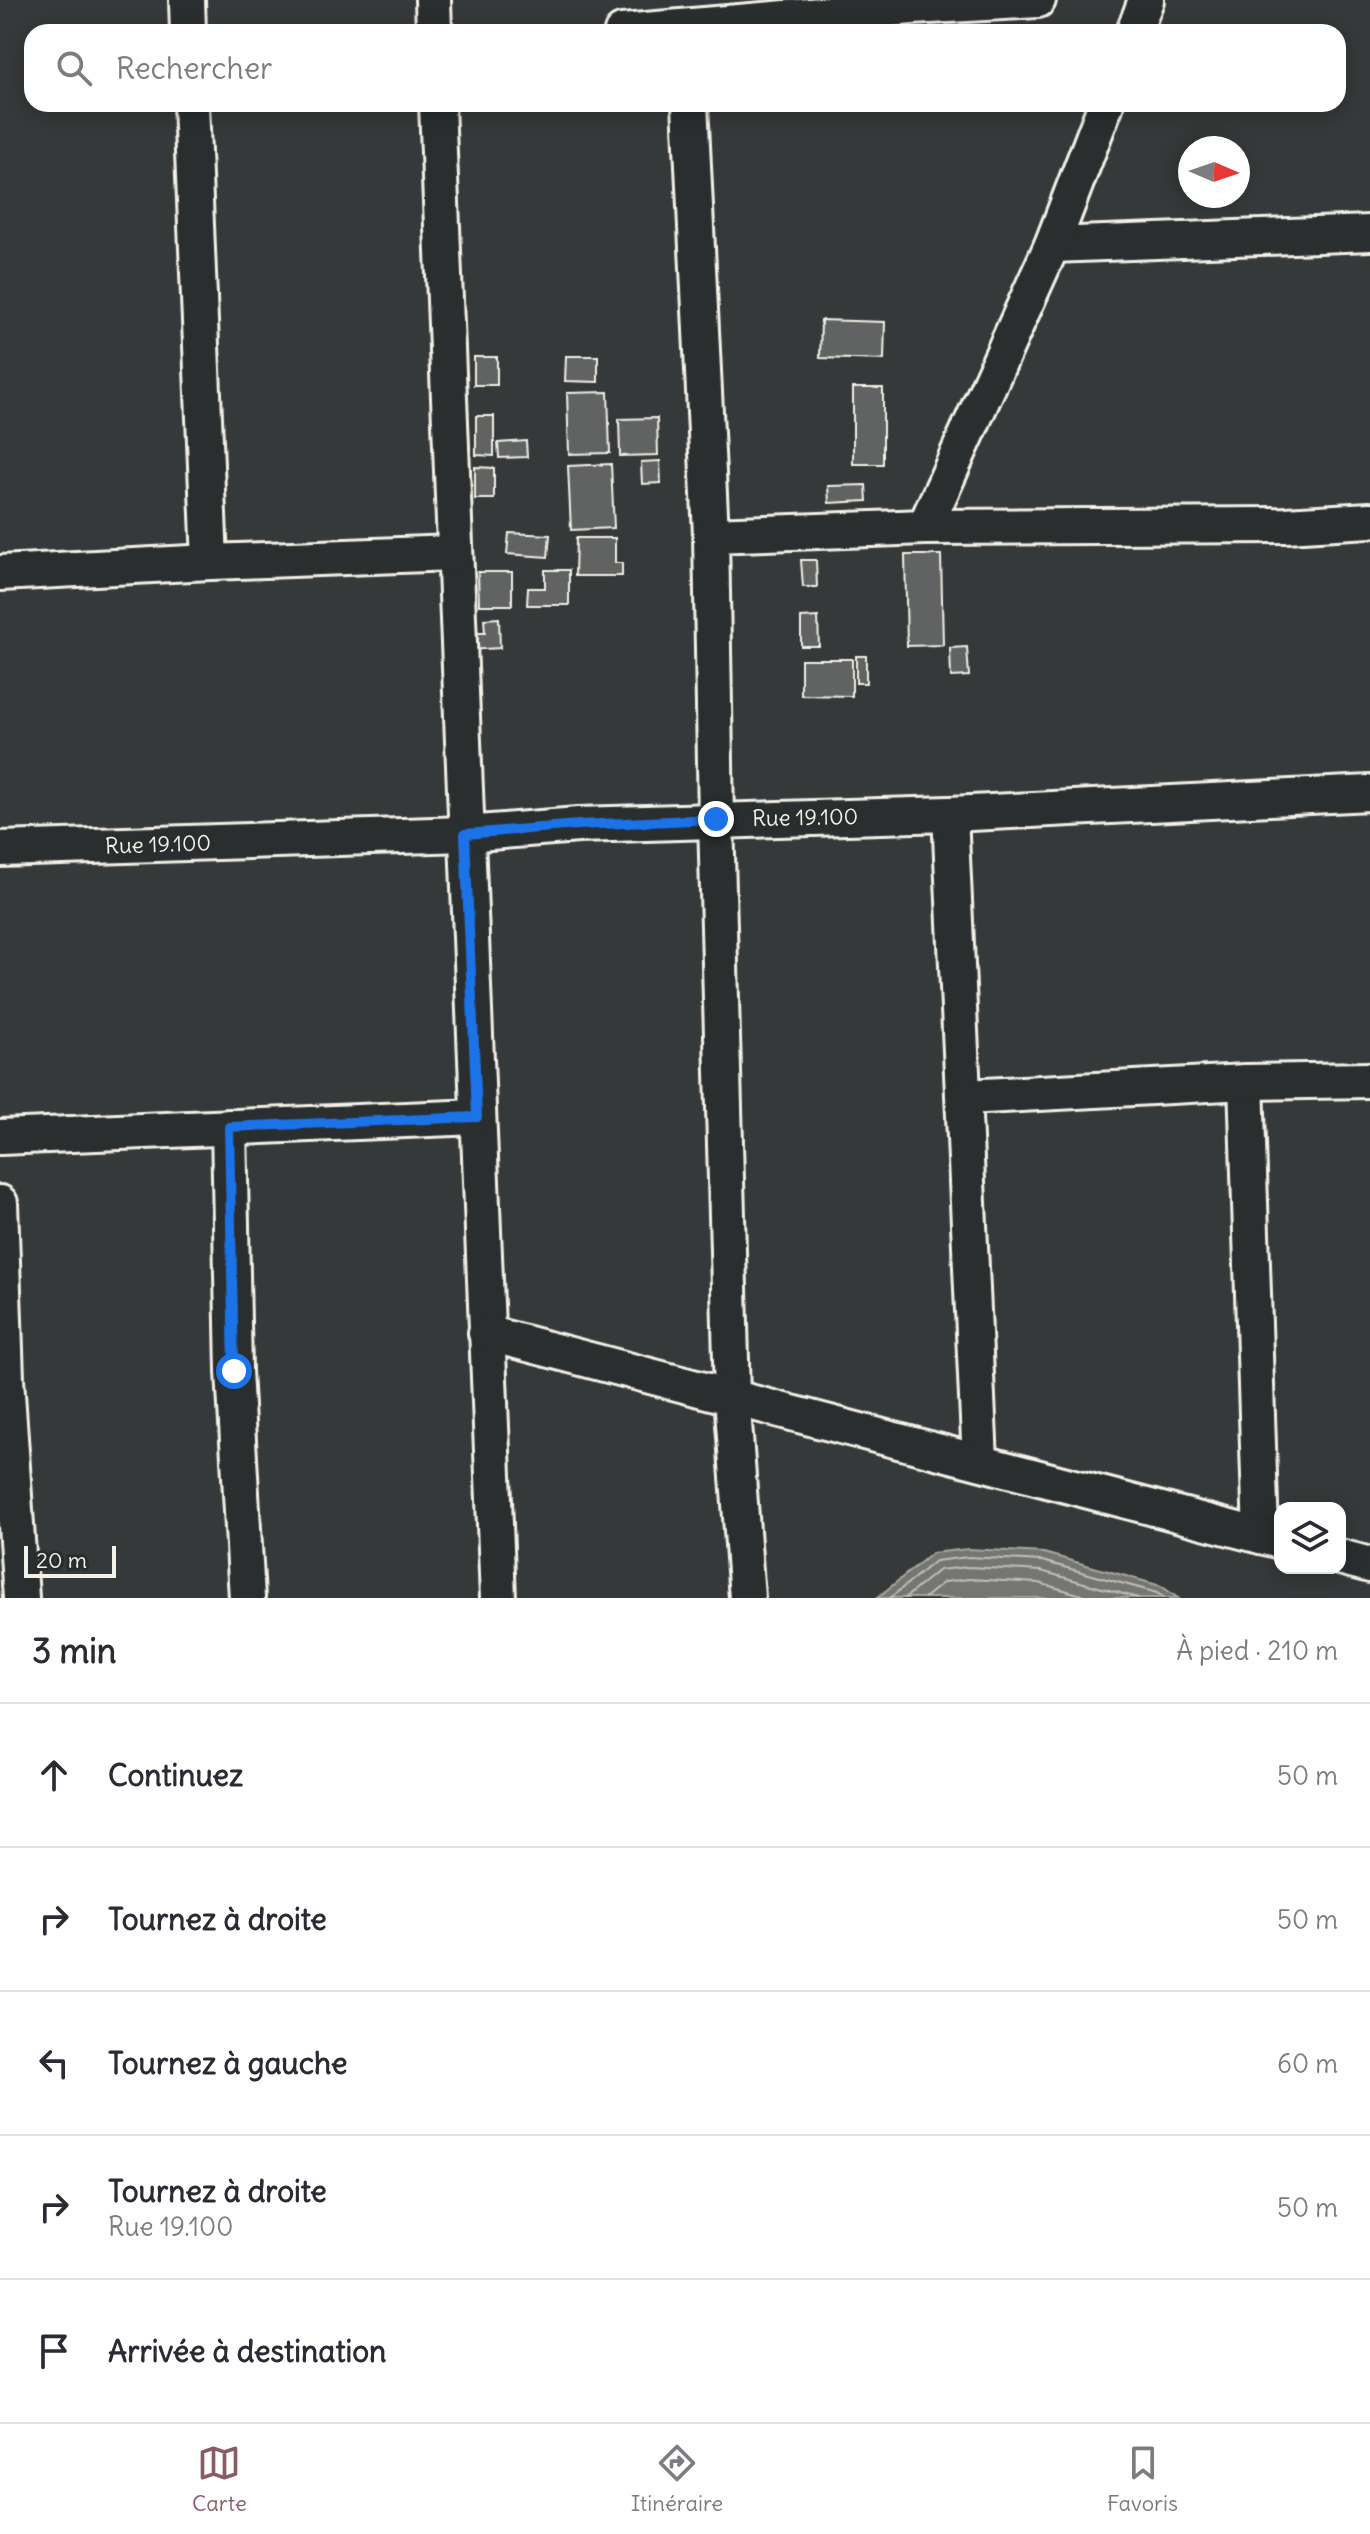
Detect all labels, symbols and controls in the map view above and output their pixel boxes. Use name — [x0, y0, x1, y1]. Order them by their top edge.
search box — [24, 24, 1346, 112]
icon: search — [52, 46, 96, 90]
text: Rechercher — [116, 49, 272, 87]
north arrow — [1178, 136, 1250, 208]
route end — [698, 801, 734, 837]
street label: Rue 19.100 — [752, 802, 858, 832]
street label: Rue 19.100 — [105, 828, 211, 860]
route start — [216, 1353, 252, 1389]
map controls — [1274, 1502, 1346, 1574]
button: layers — [1274, 1502, 1346, 1574]
scale bar — [24, 1542, 116, 1578]
text: 20 m — [36, 1546, 87, 1574]
text: 3 min — [32, 1629, 117, 1672]
text: À pied · 210 m — [1176, 1634, 1338, 1667]
icon: ahead — [32, 1753, 76, 1797]
text: Continuez — [108, 1756, 243, 1794]
text: 50 m — [1277, 1759, 1338, 1792]
icon: right — [32, 1897, 76, 1941]
text: Tournez à droite — [108, 1900, 327, 1938]
text: 50 m — [1277, 1903, 1338, 1936]
icon: left — [32, 2041, 76, 2085]
text: Tournez à gauche — [108, 2044, 348, 2082]
text: 60 m — [1277, 2047, 1338, 2080]
text: Tournez à droite — [108, 2172, 327, 2210]
icon: right — [32, 2185, 76, 2229]
text: 50 m — [1277, 2191, 1338, 2224]
text: Rue 19.100 — [108, 2210, 233, 2243]
icon: arrive — [32, 2329, 76, 2373]
text: Arrivée à destination — [108, 2332, 386, 2370]
tab: Carte — [192, 2441, 247, 2517]
tab: Itinéraire — [631, 2441, 723, 2517]
tab: Favoris — [1107, 2441, 1178, 2517]

